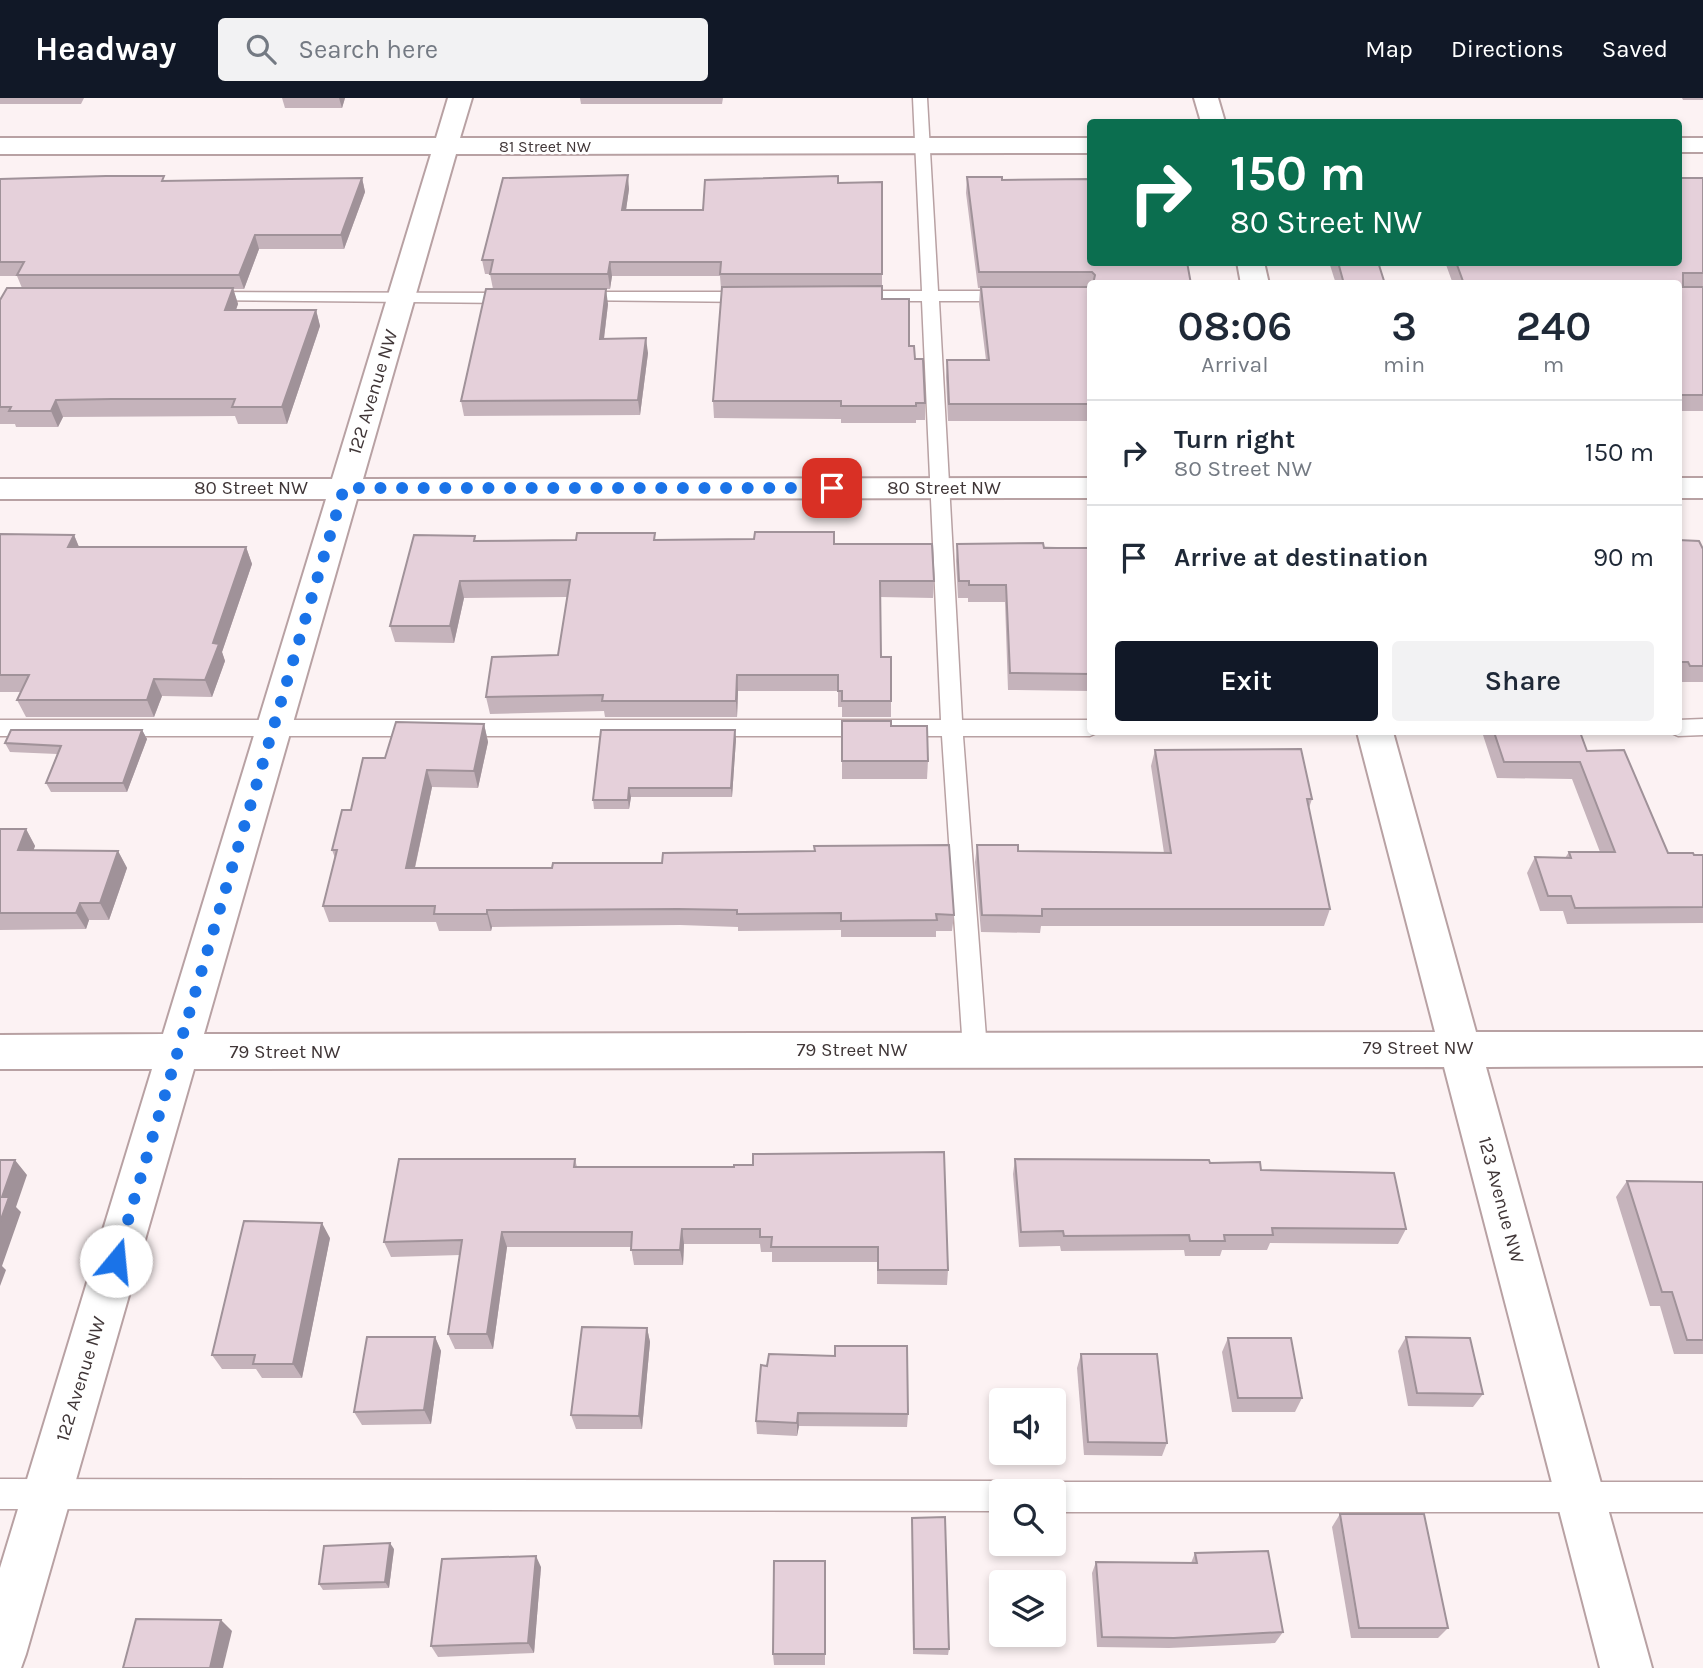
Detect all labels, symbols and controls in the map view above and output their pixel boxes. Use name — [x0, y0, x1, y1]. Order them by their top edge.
search box — [218, 18, 708, 81]
text: Headway — [35, 30, 176, 68]
icon: search — [242, 30, 280, 68]
text: Search here — [298, 34, 438, 65]
text: Map — [1365, 35, 1413, 63]
text: Directions — [1451, 35, 1564, 63]
text: Saved — [1602, 35, 1668, 63]
street label: 81 Street NW — [499, 137, 592, 156]
text: 150 m — [1230, 145, 1366, 202]
icon: right — [1115, 147, 1206, 238]
text: 80 Street NW — [1230, 204, 1422, 241]
text: 08:06 — [1177, 301, 1292, 351]
text: 3 — [1391, 301, 1417, 351]
text: 240 — [1516, 301, 1591, 351]
street label: 122 Avenue NW — [343, 327, 403, 457]
text: Arrival — [1201, 351, 1269, 378]
text: min — [1383, 351, 1425, 378]
text: m — [1543, 351, 1564, 378]
text: Turn right — [1174, 424, 1295, 455]
icon: right — [1115, 434, 1153, 472]
text: 150 m — [1585, 437, 1654, 468]
text: 80 Street NW — [1174, 455, 1312, 482]
pin — [802, 458, 862, 518]
icon: arrive — [813, 469, 851, 507]
street label: 80 Street NW — [194, 477, 308, 499]
street label: 80 Street NW — [887, 477, 1001, 499]
icon: arrive — [1115, 539, 1153, 577]
text: Arrive at destination — [1174, 542, 1428, 573]
text: 90 m — [1593, 542, 1654, 573]
button: Exit — [1115, 641, 1378, 721]
button: Share — [1392, 641, 1654, 721]
street label: 79 Street NW — [1362, 1037, 1474, 1059]
street label: 79 Street NW — [796, 1039, 908, 1061]
street label: 79 Street NW — [229, 1041, 341, 1063]
street label: 123 Avenue NW — [1474, 1134, 1528, 1266]
position arrow — [79, 1224, 153, 1298]
street label: 122 Avenue NW — [51, 1314, 111, 1444]
map controls — [989, 1388, 1066, 1647]
button: sound — [989, 1388, 1066, 1465]
button: search — [989, 1479, 1066, 1556]
button: layers — [989, 1570, 1066, 1647]

